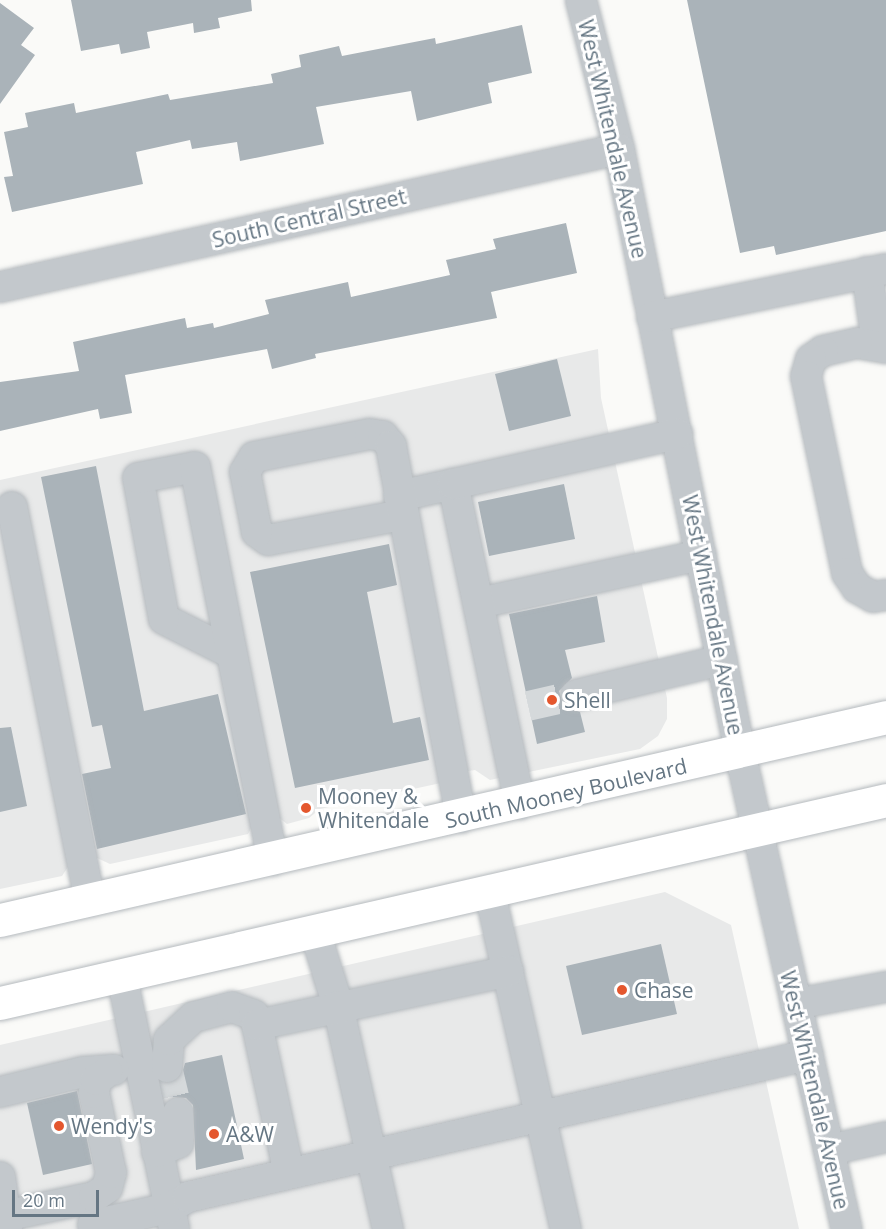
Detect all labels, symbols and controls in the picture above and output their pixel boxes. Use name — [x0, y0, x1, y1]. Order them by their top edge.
street label: West Whitendale Avenue — [573, 17, 653, 261]
street label: South Central Street — [210, 183, 408, 253]
street label: West Whitendale Avenue — [677, 493, 749, 737]
place label: Shell — [564, 687, 611, 713]
marker: Shell — [545, 693, 559, 707]
street label: South Mooney Boulevard — [443, 753, 689, 833]
place label: Mooney & Whitendale — [318, 783, 429, 833]
marker: Mooney & Whitendale — [299, 801, 313, 815]
street label: West Whitendale Avenue — [775, 968, 855, 1212]
place label: Chase — [634, 977, 694, 1003]
marker: Chase — [615, 983, 629, 997]
place label: Wendy's — [71, 1113, 153, 1139]
marker: Wendy's — [52, 1119, 66, 1133]
place label: A&W — [226, 1121, 274, 1147]
marker: A&W — [207, 1127, 221, 1141]
scale bar — [15, 1178, 102, 1216]
text: 20 m — [23, 1188, 65, 1212]

